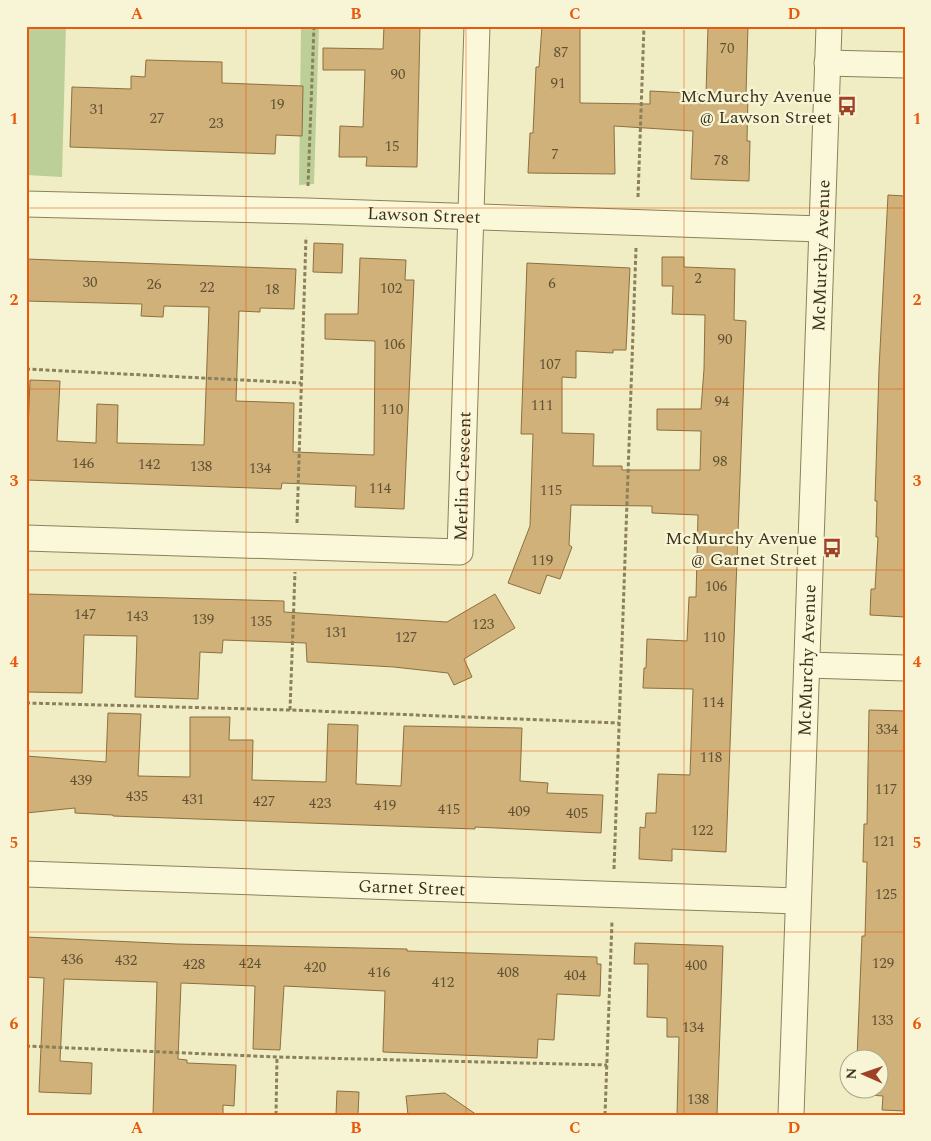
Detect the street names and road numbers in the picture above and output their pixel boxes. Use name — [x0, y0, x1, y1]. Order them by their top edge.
street label: McMurchy Avenue — [805, 179, 837, 332]
street label: Lawson Street — [367, 200, 481, 231]
street label: Merlin Crescent — [447, 411, 478, 542]
street label: McMurchy Avenue — [791, 584, 823, 737]
street label: Garnet Street — [358, 872, 466, 903]

